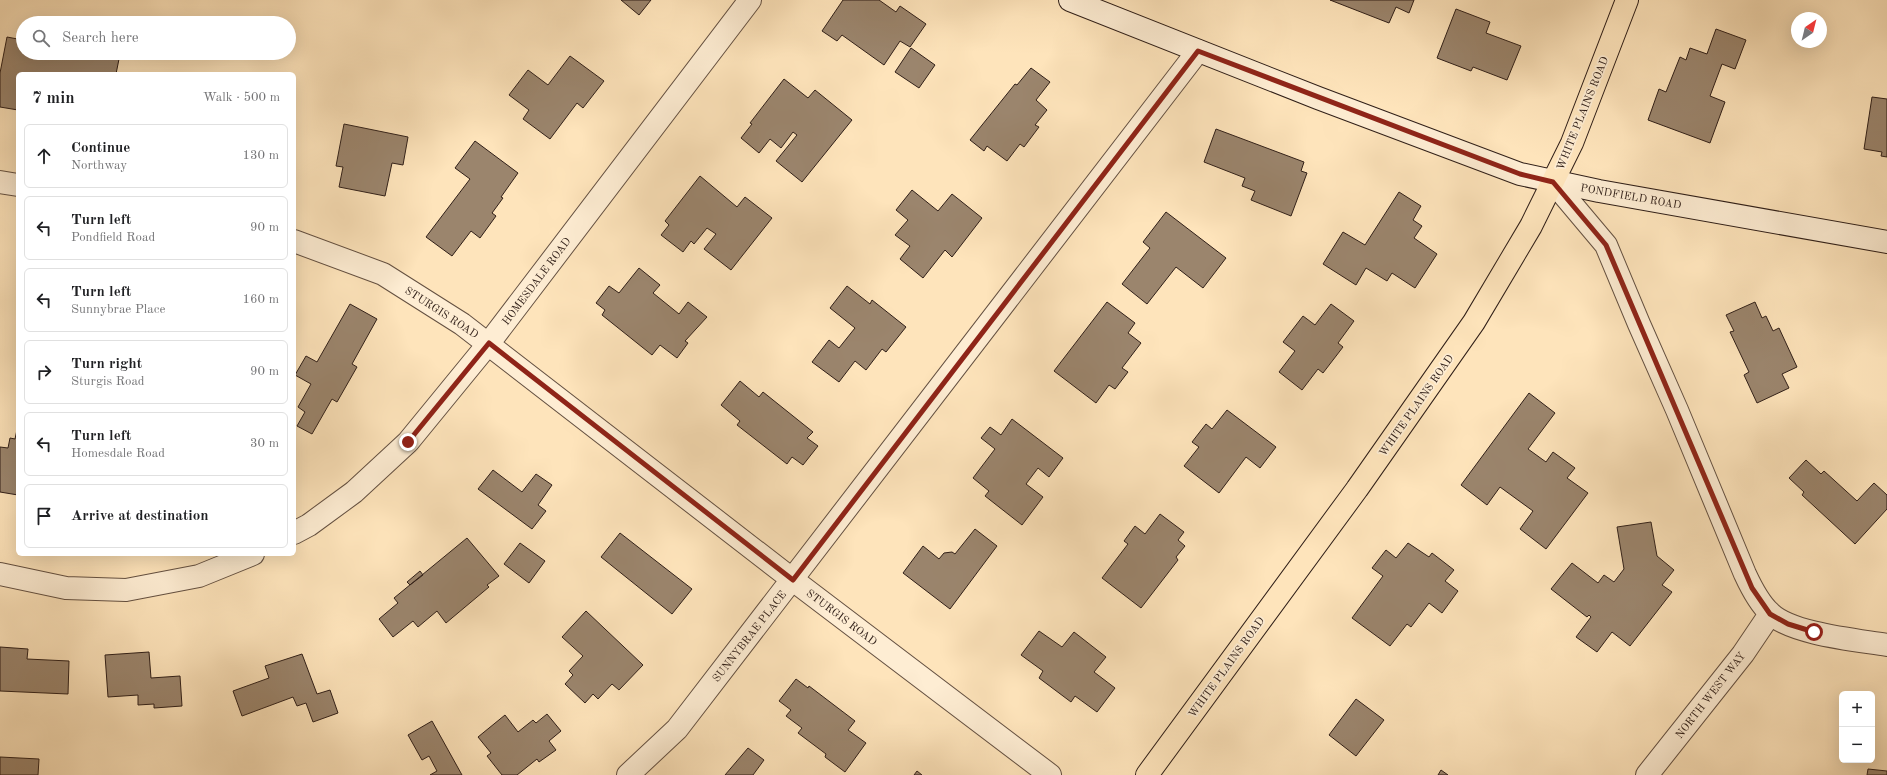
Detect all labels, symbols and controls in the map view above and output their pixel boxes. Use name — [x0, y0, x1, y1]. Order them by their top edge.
north arrow — [1791, 12, 1827, 48]
search box — [16, 16, 296, 60]
icon: search — [30, 27, 52, 49]
text: Search here — [62, 31, 139, 46]
street label: WHITE PLAINS ROAD — [1556, 55, 1611, 172]
text: 7 min — [32, 90, 75, 107]
text: Walk · 500 m — [203, 91, 280, 104]
text: Continue — [71, 141, 130, 156]
icon: ahead — [33, 145, 55, 167]
text: 130 m — [242, 149, 279, 162]
text: Northway — [71, 159, 127, 172]
street label: PONDFIELD ROAD — [1579, 183, 1683, 212]
text: Turn left — [71, 213, 131, 228]
icon: left — [33, 217, 55, 239]
text: 90 m — [250, 221, 279, 234]
text: Pondfield Road — [71, 231, 155, 244]
street label: HOMESDALE ROAD — [501, 236, 574, 328]
text: Turn left — [71, 285, 131, 300]
street label: STURGIS ROAD — [402, 285, 480, 341]
icon: left — [33, 289, 55, 311]
text: 160 m — [242, 293, 279, 306]
text: Sunnybrae Place — [71, 303, 165, 316]
street label: WHITE PLAINS ROAD — [1378, 353, 1457, 459]
text: Turn right — [71, 357, 142, 372]
icon: right — [33, 361, 55, 383]
text: 90 m — [250, 365, 279, 378]
text: Sturgis Road — [71, 375, 145, 388]
text: Turn left — [71, 429, 131, 444]
icon: left — [33, 433, 55, 455]
route end — [399, 433, 417, 451]
text: 30 m — [250, 437, 279, 450]
text: Homesdale Road — [71, 447, 165, 460]
icon: arrive — [33, 505, 55, 527]
text: Arrive at destination — [71, 509, 209, 524]
street label: STURGIS ROAD — [804, 588, 879, 648]
street label: SUNNYBRAE PLACE — [711, 589, 789, 685]
street label: WHITE PLAINS ROAD — [1187, 615, 1268, 720]
route start — [1805, 623, 1823, 641]
street label: NORTH WEST WAY — [1674, 651, 1748, 741]
map controls — [1839, 691, 1875, 763]
button: + — [1839, 691, 1875, 727]
button: − — [1839, 727, 1875, 763]

